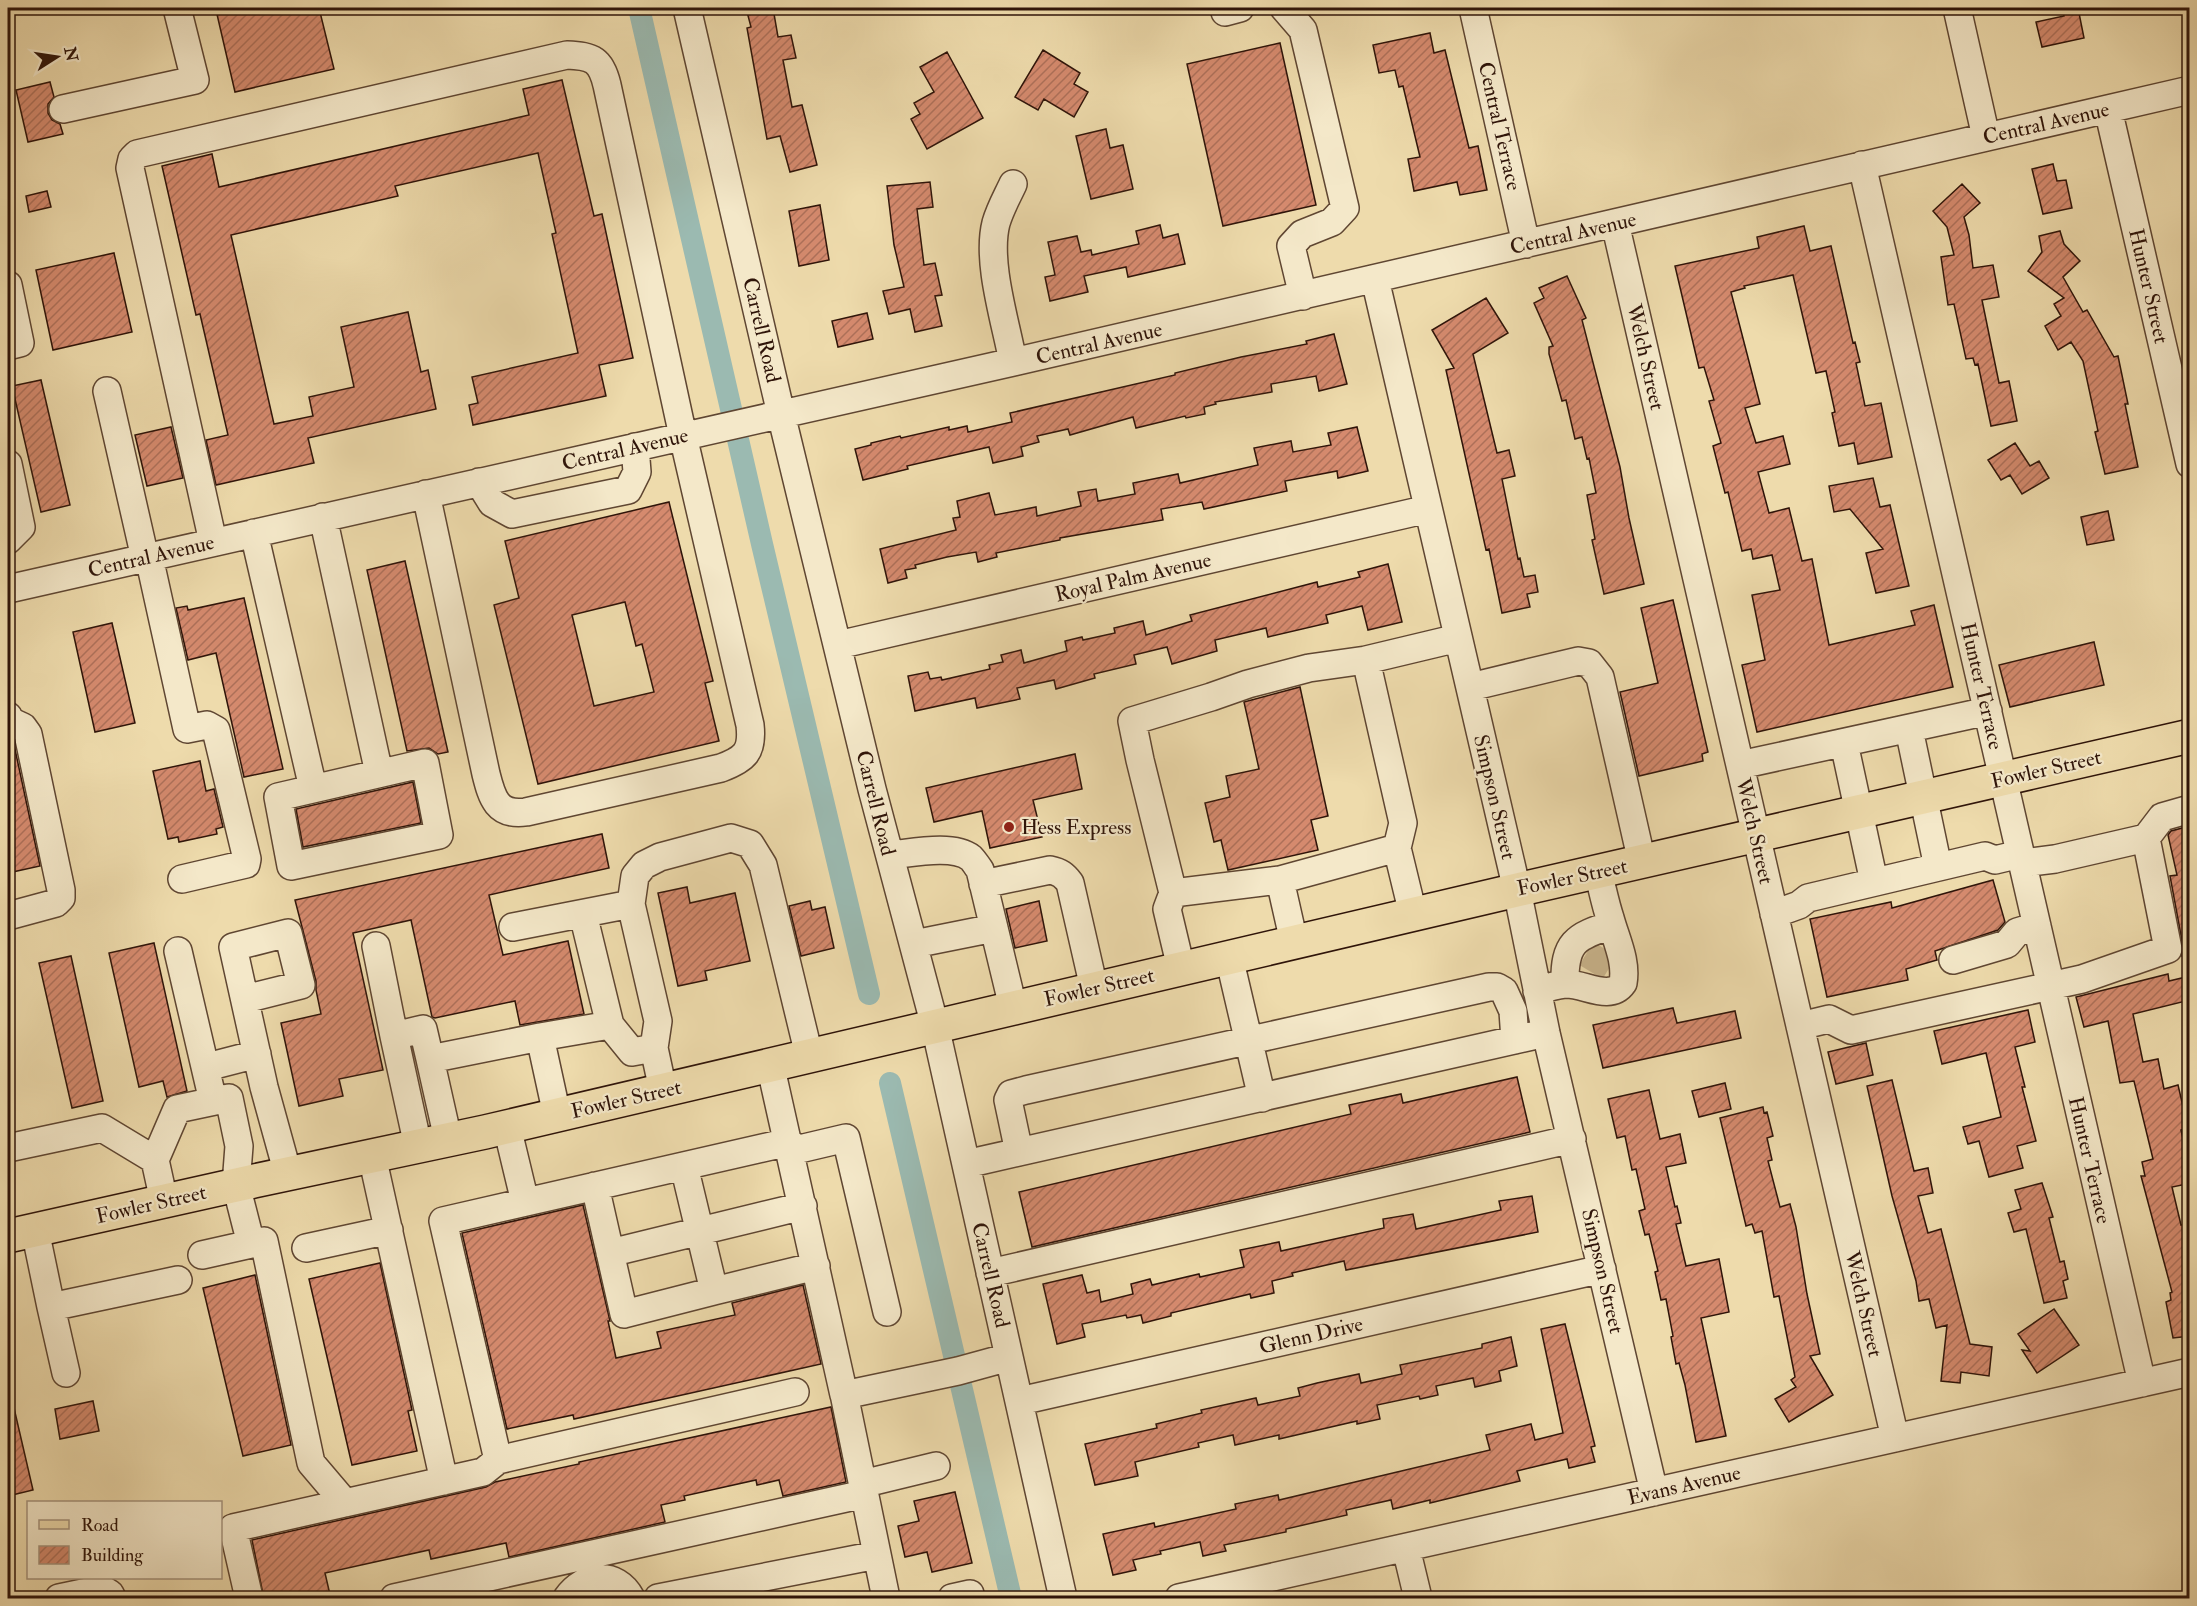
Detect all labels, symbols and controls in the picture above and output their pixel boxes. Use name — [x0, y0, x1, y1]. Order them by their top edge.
north arrow — [27, 27, 87, 87]
text: N — [59, 44, 82, 64]
street label: Central Terrace — [1472, 59, 1527, 193]
street label: Central Avenue — [1980, 96, 2112, 151]
street label: Central Avenue — [1507, 206, 1639, 261]
street label: Hunter Street — [2122, 226, 2175, 346]
street label: Carrell Road — [736, 275, 787, 386]
street label: Welch Street — [1620, 300, 1671, 413]
street label: Central Avenue — [1033, 316, 1165, 371]
street label: Central Avenue — [559, 422, 691, 477]
street label: Central Avenue — [85, 529, 217, 584]
street label: Royal Palm Avenue — [1052, 546, 1214, 609]
street label: Hunter Terrace — [1954, 620, 2009, 753]
street label: Simpson Street — [1467, 732, 1522, 862]
street label: Fowler Street — [1988, 744, 2104, 795]
street label: Carrell Road — [849, 748, 902, 859]
street label: Welch Street — [1729, 774, 1780, 887]
place label: Hess Express — [1021, 814, 1132, 841]
marker: Hess Express — [1002, 820, 1016, 834]
street label: Fowler Street — [1514, 853, 1630, 902]
street label: Fowler Street — [1041, 962, 1157, 1013]
street label: Fowler Street — [568, 1074, 684, 1125]
street label: Hunter Terrace — [2062, 1094, 2117, 1227]
street label: Fowler Street — [93, 1179, 209, 1230]
street label: Simpson Street — [1575, 1206, 1630, 1336]
street label: Carrell Road — [965, 1220, 1016, 1331]
street label: Welch Street — [1838, 1247, 1889, 1360]
street label: Glenn Drive — [1256, 1310, 1366, 1361]
street label: Evans Avenue — [1625, 1459, 1744, 1512]
legend — [27, 1501, 222, 1579]
text: Road — [81, 1514, 119, 1537]
text: Building — [81, 1544, 144, 1567]

